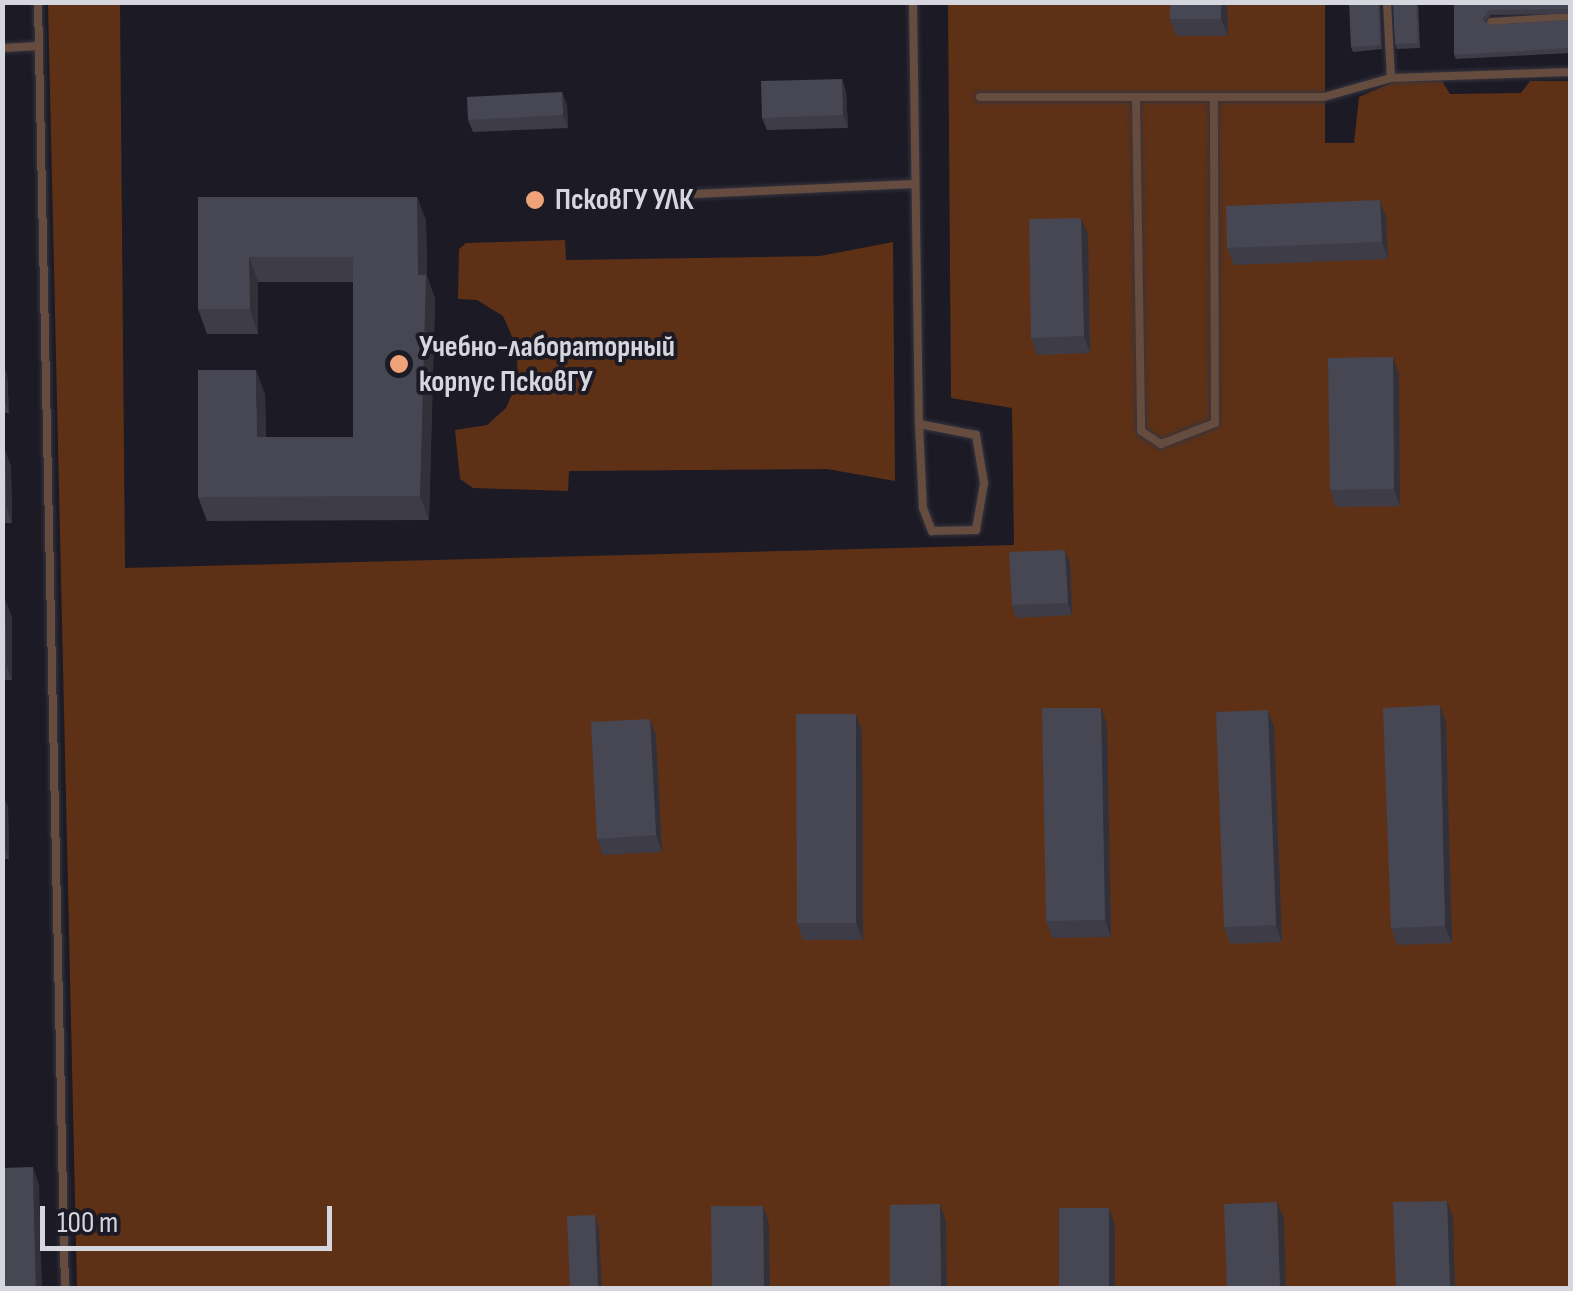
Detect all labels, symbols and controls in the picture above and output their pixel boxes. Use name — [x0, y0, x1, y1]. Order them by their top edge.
place label: ПсковГУ УЛК — [555, 182, 694, 218]
marker: ПсковГУ УЛК — [524, 189, 546, 211]
place label: Учебно-лабораторный корпус ПсковГУ — [419, 329, 675, 400]
marker: Учебно-лабораторный корпус ПсковГУ — [388, 353, 410, 375]
scale bar — [45, 1186, 338, 1248]
text: 100 m — [57, 1205, 118, 1241]

